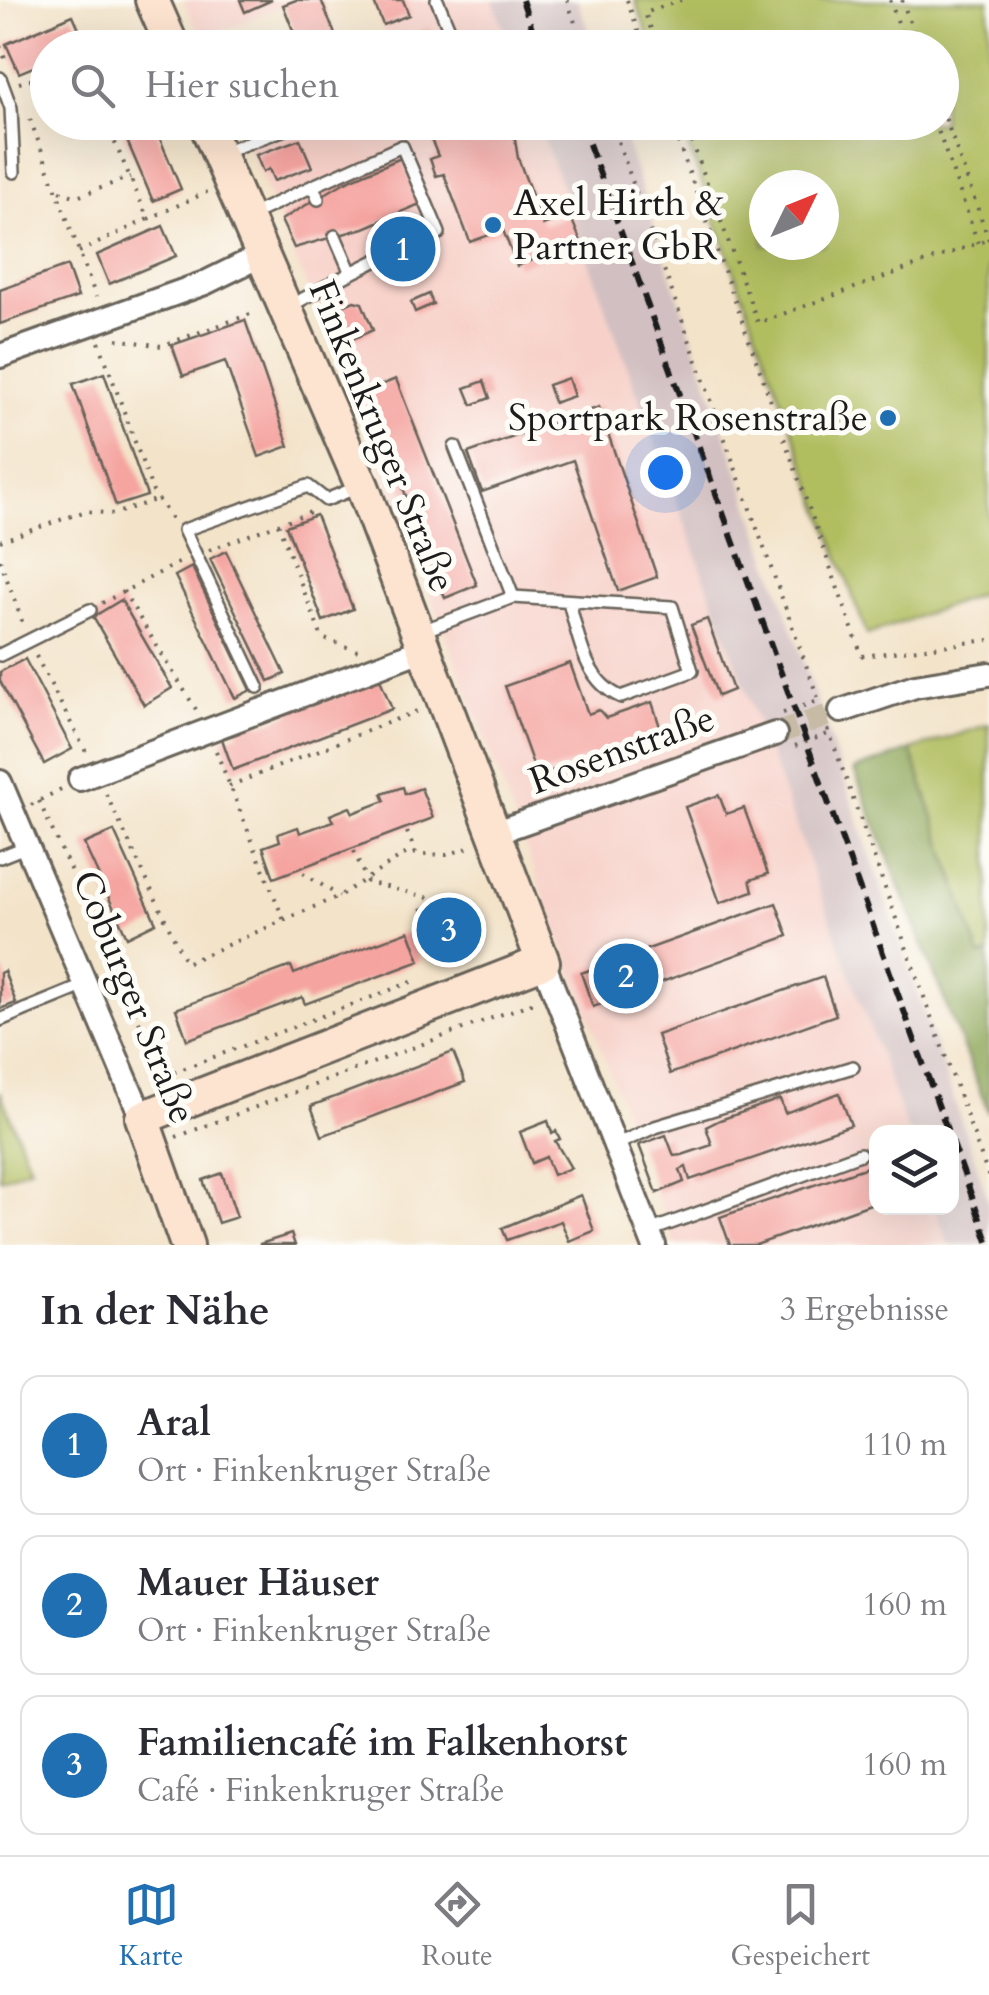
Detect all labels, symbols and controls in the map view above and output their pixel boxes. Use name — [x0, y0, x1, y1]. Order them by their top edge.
search box — [30, 30, 959, 140]
icon: search — [65, 58, 120, 113]
text: Hier suchen — [145, 59, 339, 111]
north arrow — [749, 170, 839, 260]
place label: Axel Hirth & Partner GbR — [513, 177, 724, 273]
pin: 1 — [370, 212, 436, 286]
marker: Axel Hirth & Partner GbR — [482, 214, 504, 236]
street label: Finkenkruger Straße — [296, 272, 468, 600]
place label: Sportpark Rosenstraße — [508, 392, 868, 444]
marker: Sportpark Rosenstraße — [877, 407, 899, 429]
your location — [640, 447, 691, 498]
street label: Rosenstraße — [522, 693, 722, 807]
street label: Coburger Straße — [60, 863, 208, 1131]
pin: 3 — [416, 892, 482, 968]
pin: 2 — [594, 938, 658, 1014]
map controls — [869, 1125, 959, 1215]
button: layers — [869, 1125, 959, 1215]
text: In der Nähe — [40, 1282, 270, 1339]
text: 3 Ergebnisse — [780, 1288, 949, 1332]
text: Aral — [137, 1397, 211, 1449]
text: 1 — [66, 1423, 83, 1467]
text: 110 m — [862, 1423, 947, 1467]
text: Ort · Finkenkruger Straße — [137, 1449, 491, 1493]
text: Mauer Häuser — [137, 1557, 379, 1609]
text: 2 — [66, 1583, 83, 1627]
text: 160 m — [862, 1583, 947, 1627]
text: Ort · Finkenkruger Straße — [137, 1609, 491, 1653]
text: Familiencafé im Falkenhorst — [137, 1717, 628, 1769]
text: 3 — [66, 1743, 83, 1787]
text: 160 m — [862, 1743, 947, 1787]
text: Café · Finkenkruger Straße — [137, 1769, 504, 1813]
tab: Karte — [119, 1877, 184, 1975]
tab: Route — [421, 1877, 493, 1975]
tab: Gespeichert — [730, 1877, 870, 1975]

